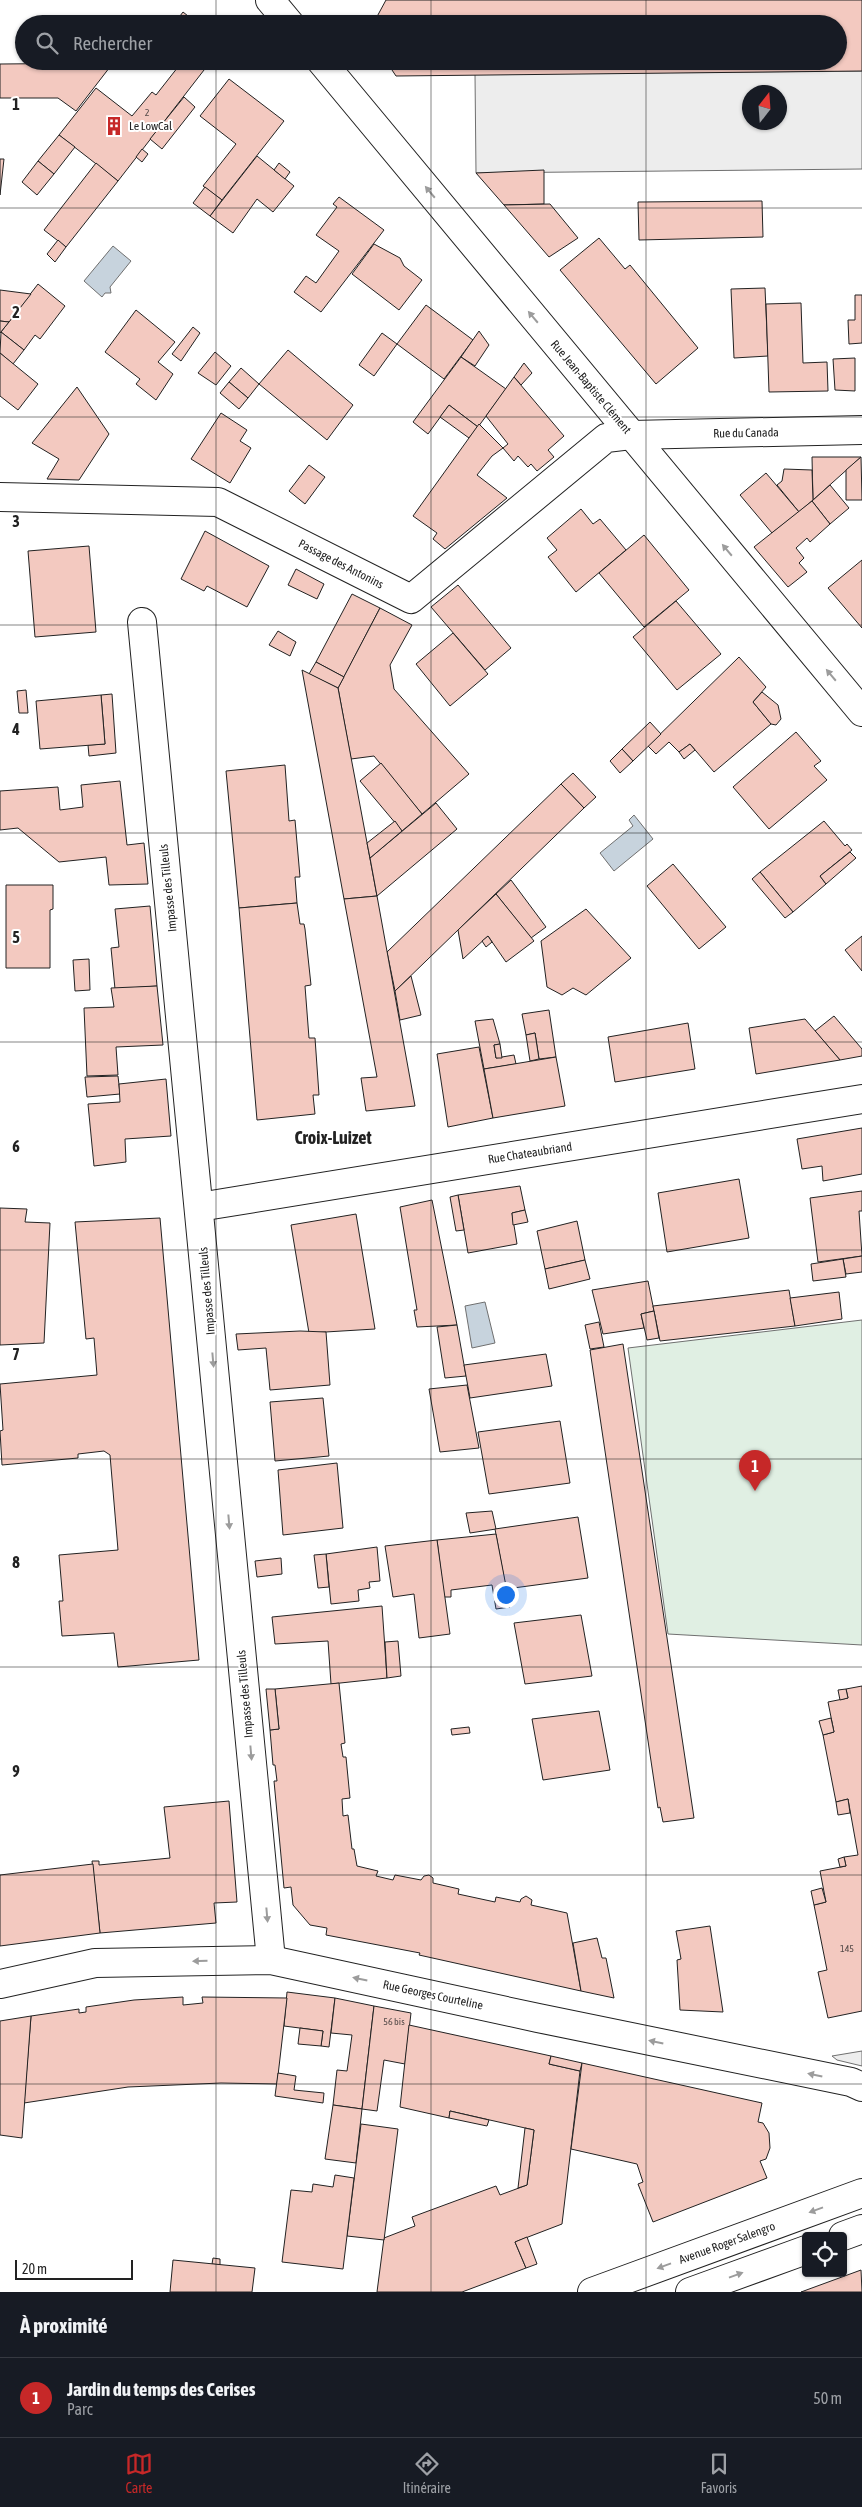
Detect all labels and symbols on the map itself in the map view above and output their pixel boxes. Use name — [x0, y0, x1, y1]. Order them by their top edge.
north arrow — [742, 85, 787, 130]
text: 1 — [12, 95, 20, 113]
house number: 2 — [145, 107, 150, 118]
building icon: Le LowCal — [103, 115, 125, 137]
place label: Le LowCal — [129, 119, 173, 133]
one-way arrow — [424, 186, 435, 199]
text: 2 — [12, 303, 20, 321]
one-way arrow — [528, 311, 539, 324]
street label: Rue Jean-Baptiste Clément — [548, 337, 635, 437]
street label: Rue du Canada — [713, 425, 779, 441]
text: 3 — [12, 512, 20, 530]
street label: Passage des Antonins — [296, 537, 386, 591]
one-way arrow — [721, 544, 732, 557]
one-way arrow — [825, 668, 836, 681]
text: 4 — [11, 720, 20, 738]
street label: Impasse des Tilleuls — [156, 843, 180, 933]
text: 5 — [12, 928, 20, 946]
district label: Croix-Luizet — [294, 1127, 372, 1148]
text: 6 — [12, 1137, 20, 1155]
street label: Rue Chateaubriand — [487, 1139, 573, 1167]
street label: Impasse des Tilleuls — [196, 1246, 218, 1336]
text: 7 — [12, 1345, 20, 1363]
one-way arrow — [210, 1353, 218, 1369]
pin: 1 — [739, 1450, 771, 1491]
one-way arrow — [225, 1514, 233, 1530]
text: 8 — [12, 1553, 20, 1571]
your location — [493, 1582, 519, 1608]
street label: Impasse des Tilleuls — [234, 1649, 256, 1739]
one-way arrow — [247, 1746, 255, 1762]
text: 9 — [12, 1762, 20, 1780]
one-way arrow — [263, 1908, 271, 1924]
house number: 145 — [840, 1943, 854, 1954]
one-way arrow — [191, 1957, 207, 1965]
one-way arrow — [352, 1975, 368, 1983]
street label: Rue Georges Courteline — [382, 1978, 484, 2012]
house number: 56 bis — [383, 2016, 405, 2027]
one-way arrow — [647, 2038, 663, 2046]
one-way arrow — [807, 2071, 823, 2079]
one-way arrow — [809, 2207, 824, 2214]
street label: Avenue Roger Salengro — [677, 2219, 777, 2267]
scale bar — [15, 2257, 132, 2280]
one-way arrow — [656, 2262, 671, 2270]
one-way arrow — [729, 2271, 744, 2279]

